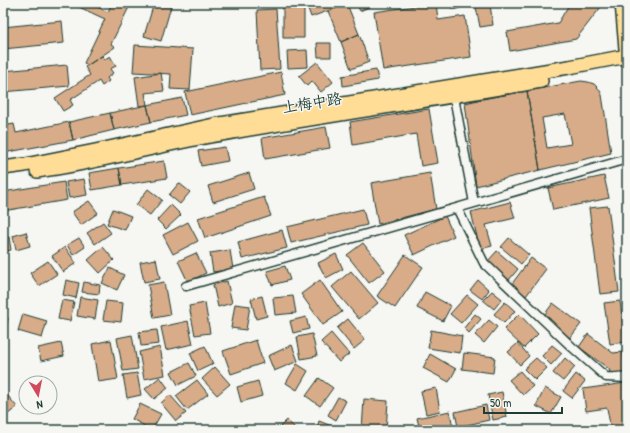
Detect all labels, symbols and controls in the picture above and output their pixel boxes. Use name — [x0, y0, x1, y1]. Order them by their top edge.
street label: 上梅中路 — [281, 87, 343, 118]
north arrow — [18, 375, 58, 415]
scale bar — [484, 389, 562, 415]
text: 50 m — [490, 394, 511, 411]
text: N — [35, 397, 44, 412]

